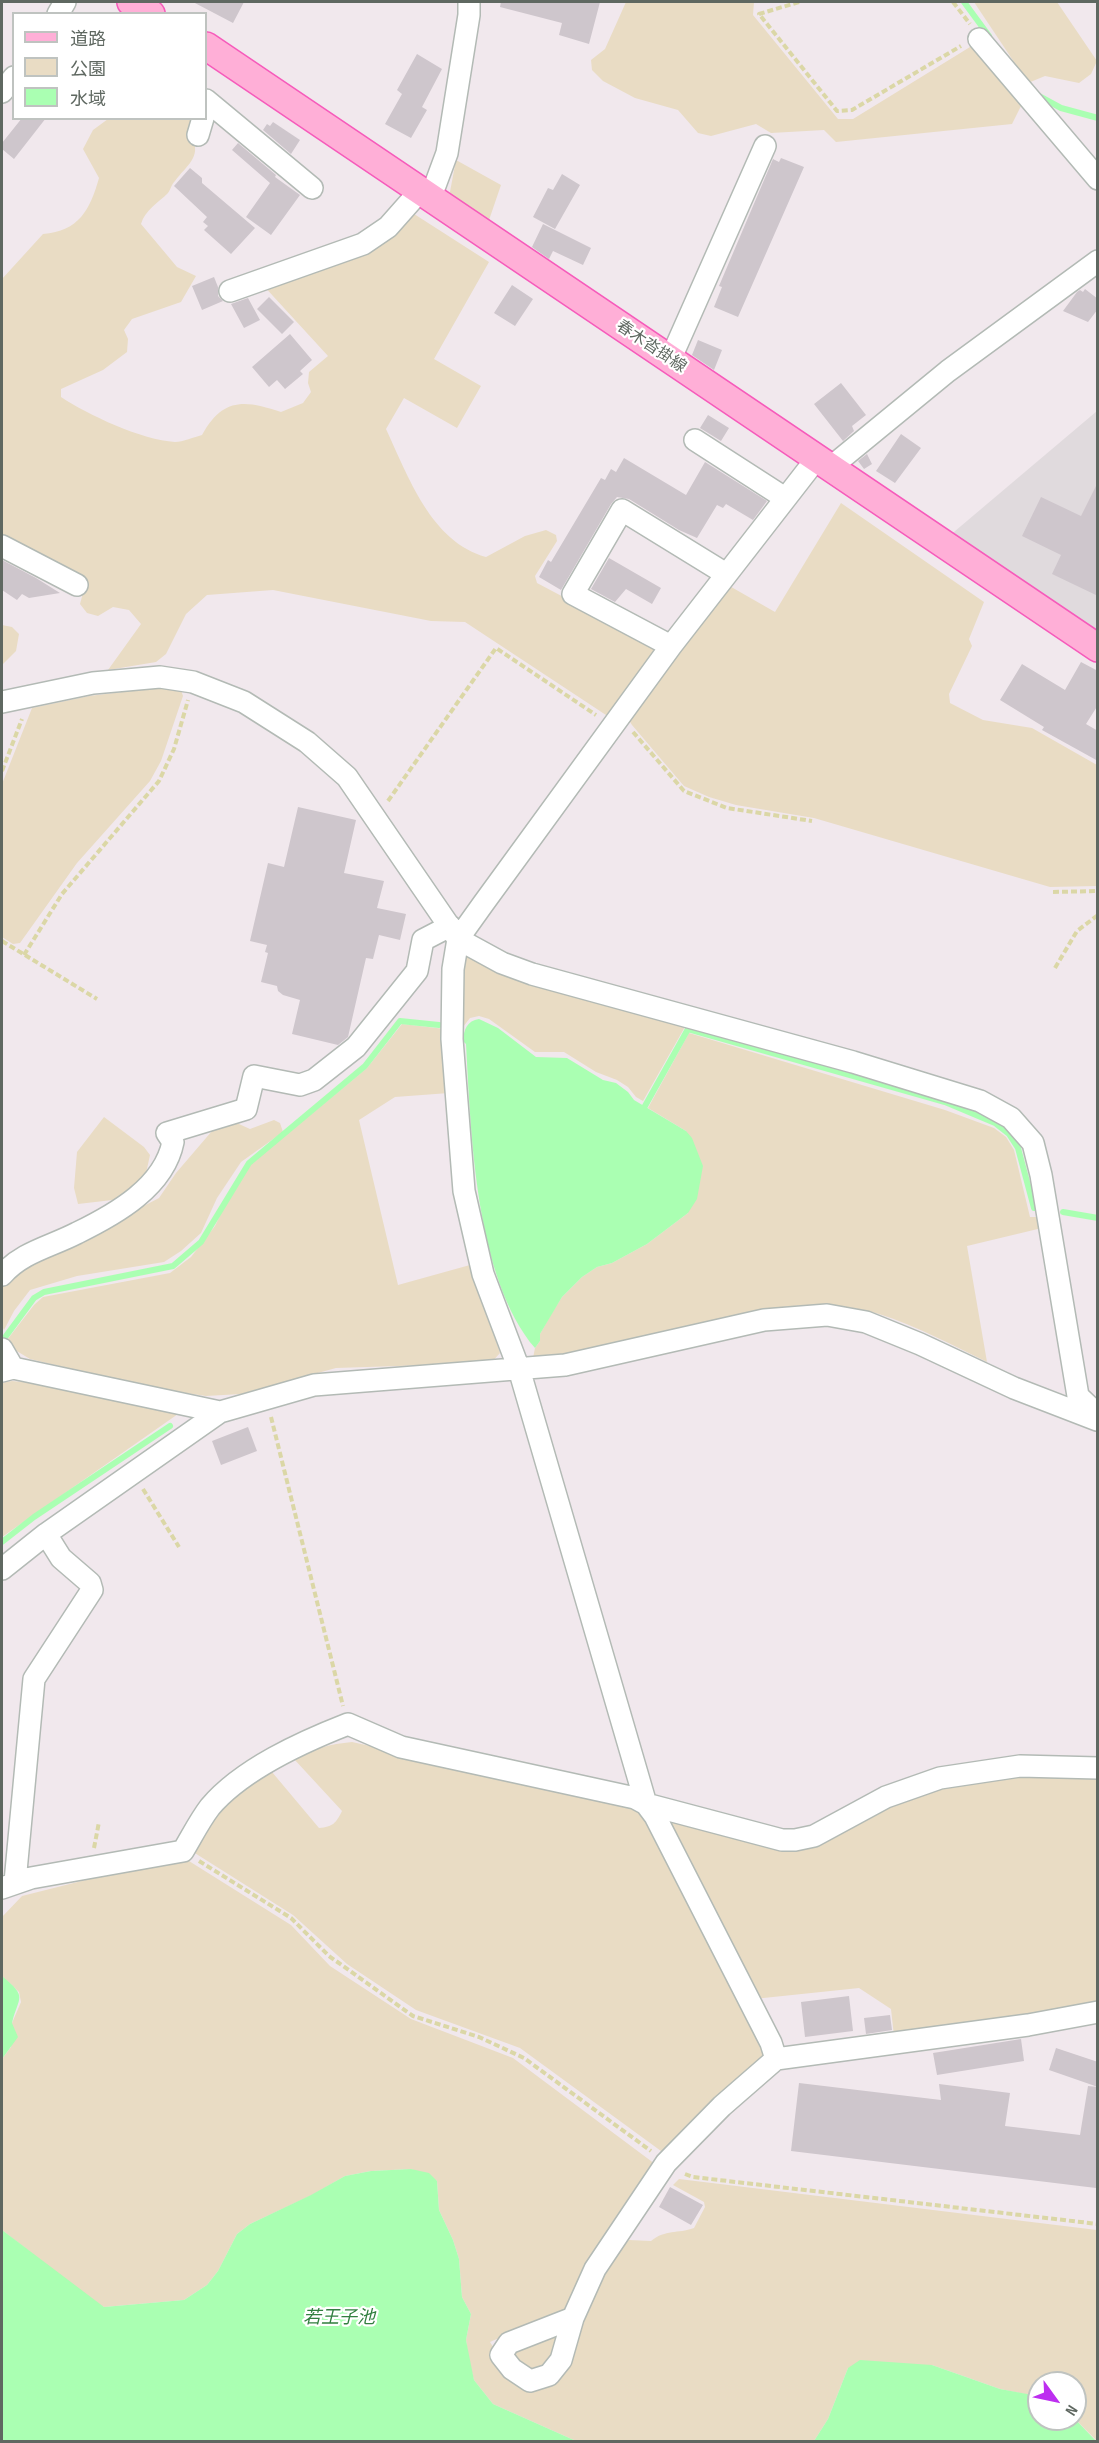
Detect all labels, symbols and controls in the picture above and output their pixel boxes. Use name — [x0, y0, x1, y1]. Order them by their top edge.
legend — [12, 12, 207, 120]
text: 道路 — [70, 29, 106, 50]
text: 公園 — [70, 59, 106, 80]
text: 水域 — [70, 89, 106, 110]
street label: 春木沓掛線 — [612, 317, 690, 377]
water label: 若王子池 — [303, 2307, 375, 2329]
north arrow — [1027, 2371, 1087, 2431]
text: N — [1061, 2401, 1081, 2419]

